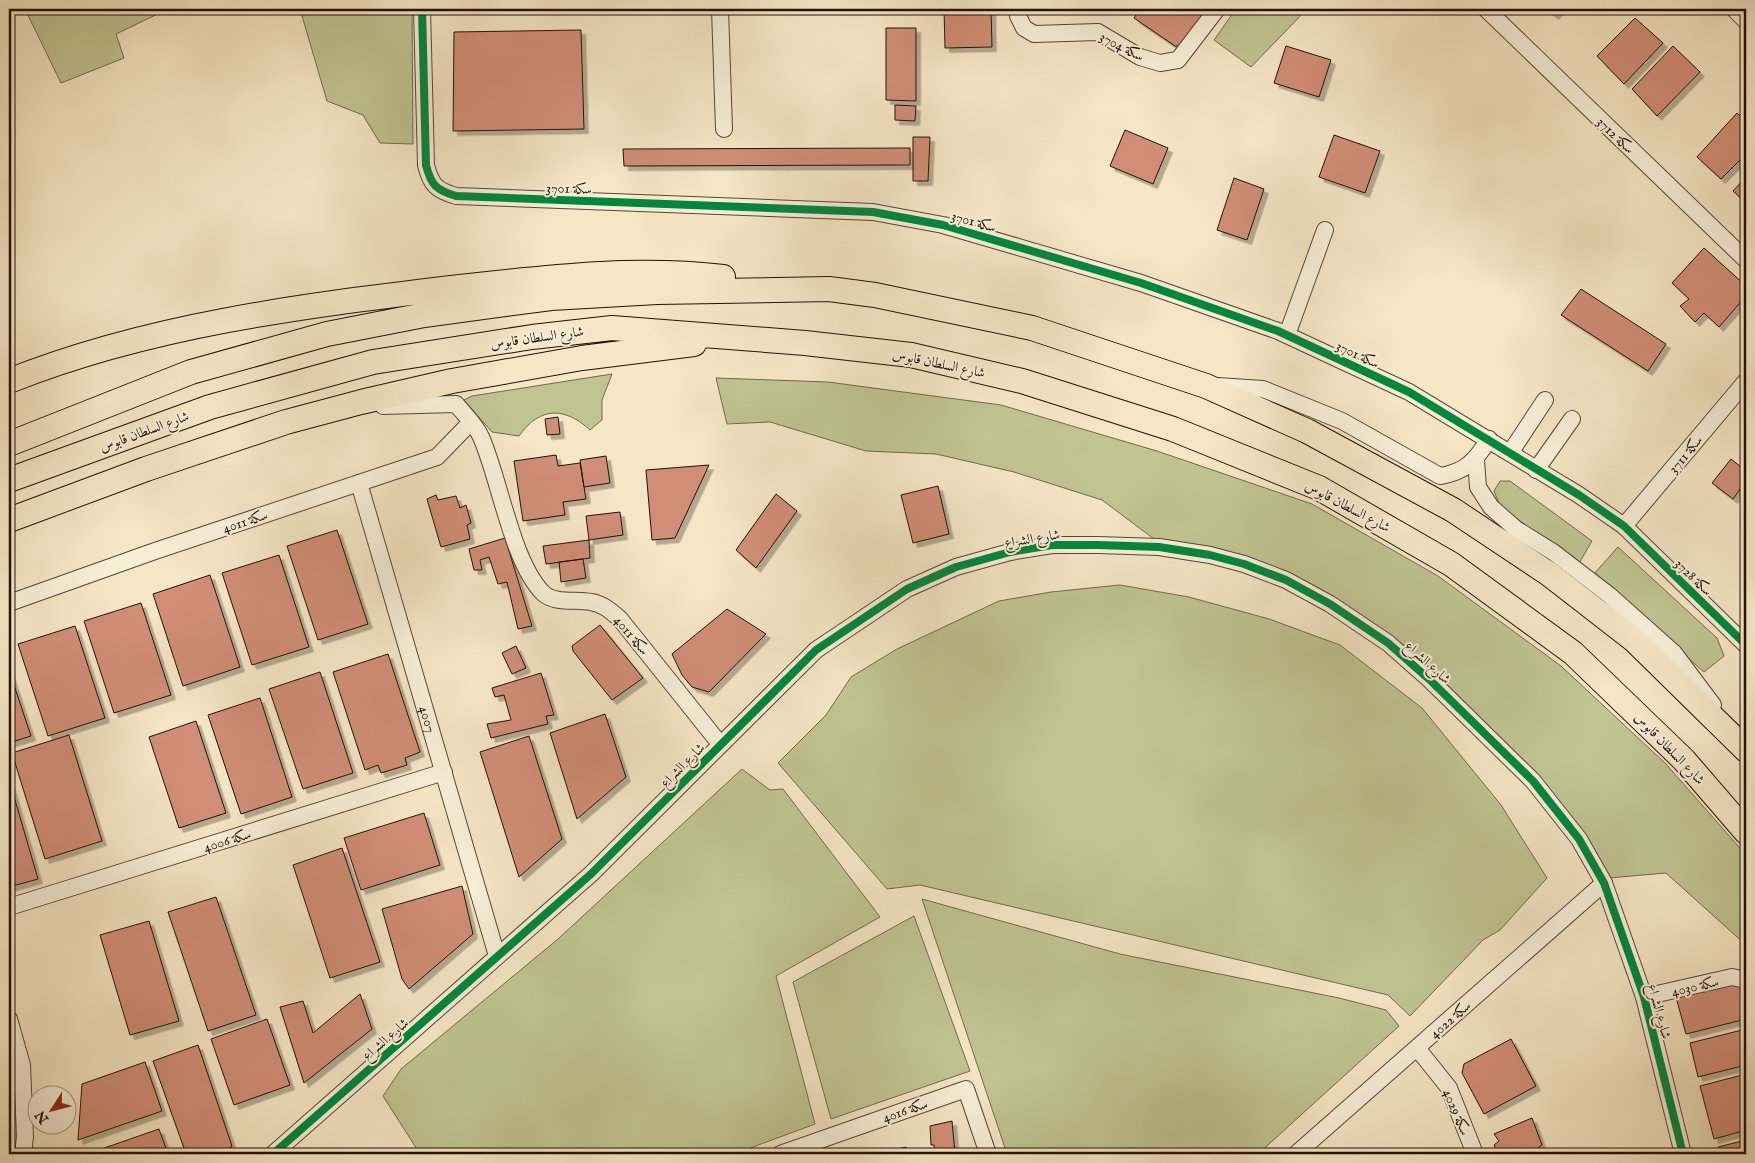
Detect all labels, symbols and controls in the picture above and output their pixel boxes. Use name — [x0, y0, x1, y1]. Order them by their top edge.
street label: سكة 3704 — [1096, 28, 1147, 66]
street label: سكة 3712 — [1593, 113, 1638, 158]
street label: سكة 3701 — [546, 179, 592, 199]
street label: سكة 3701 — [949, 207, 998, 237]
street label: شارع السلطان قابوس — [489, 323, 585, 355]
street label: سكة 3701 — [1333, 337, 1382, 373]
street label: شارع السلطان قابوس — [890, 345, 987, 385]
street label: شارع السلطان قابوس — [97, 407, 192, 458]
street label: سكة 3711 — [1665, 432, 1707, 477]
street label: شارع السلطان قابوس — [1301, 477, 1393, 539]
street label: سكة 4011 — [221, 506, 270, 538]
street label: شارع الشراع — [1003, 526, 1062, 554]
street label: سكة 3728 — [1670, 555, 1716, 600]
street label: سكة 4011 — [609, 612, 653, 659]
street label: شارع الشراع — [1399, 637, 1454, 690]
street label: 4007 — [414, 704, 439, 735]
street label: شارع السلطان قابوس — [1629, 709, 1709, 790]
street label: شارع الشراع — [656, 739, 710, 793]
street label: سكة 4006 — [201, 825, 253, 857]
street label: سكة 4030 — [1670, 973, 1721, 1001]
street label: شارع الشراع — [1641, 982, 1675, 1041]
street label: سكة 4022 — [1426, 997, 1475, 1043]
street label: شارع الشراع — [358, 1014, 414, 1067]
north arrow — [28, 1086, 78, 1136]
street label: سكة 4029 — [1438, 1086, 1474, 1138]
street label: سكة 4016 — [880, 1095, 931, 1127]
text: N — [31, 1107, 54, 1128]

